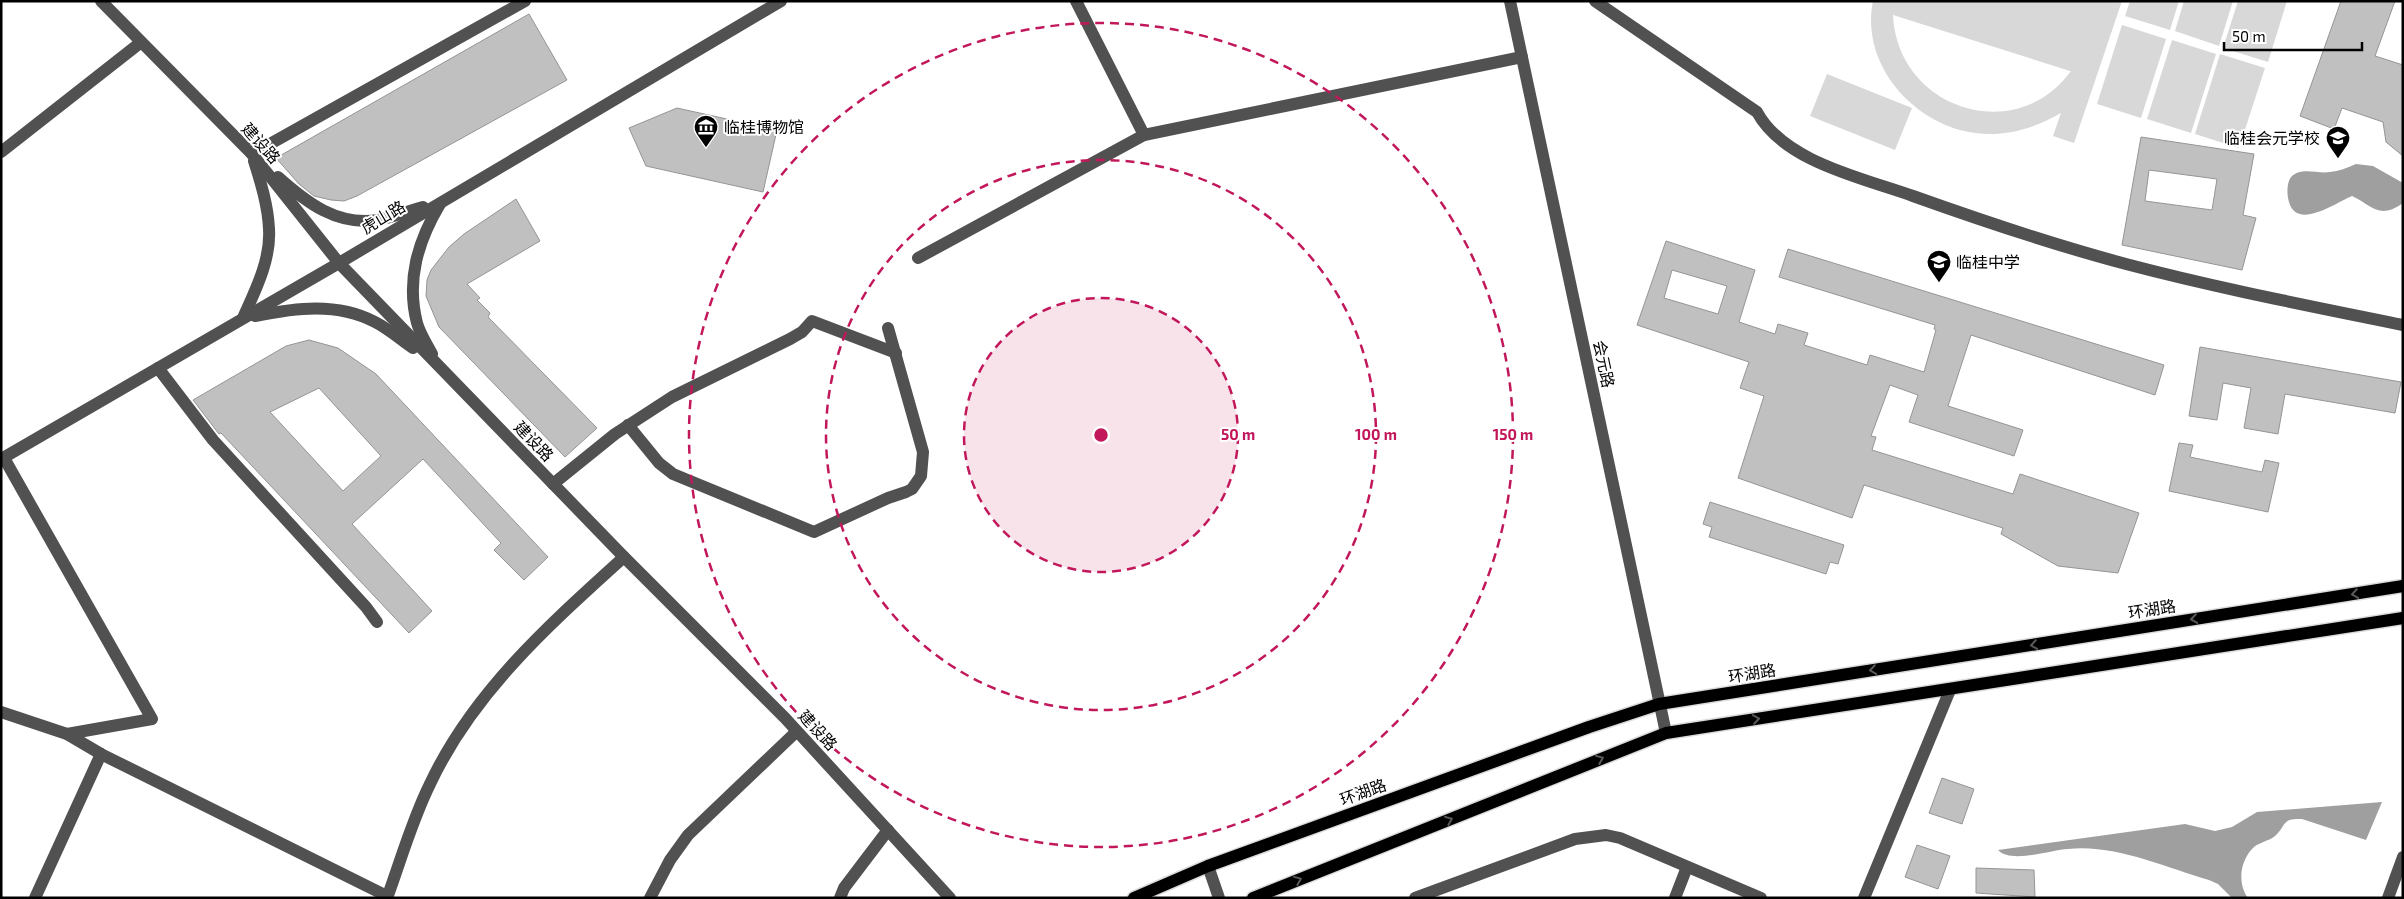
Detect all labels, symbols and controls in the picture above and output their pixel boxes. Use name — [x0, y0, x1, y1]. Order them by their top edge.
scale bar — [2224, 20, 2362, 52]
text: 50 m — [2232, 27, 2266, 45]
museum icon: 临桂博物馆 — [693, 114, 719, 148]
place label: 临桂博物馆 — [724, 117, 804, 136]
street label: 建设路 — [238, 118, 284, 167]
school or university icon: 临桂会元学校 — [2325, 125, 2351, 159]
place label: 临桂会元学校 — [2224, 128, 2320, 147]
street label: 虎山路 — [357, 196, 408, 237]
school or university icon: 临桂中学 — [1926, 249, 1952, 283]
place label: 临桂中学 — [1956, 252, 2020, 271]
street label: 会元路 — [1590, 338, 1619, 389]
street label: 建设路 — [511, 417, 558, 465]
text: 50 m — [1221, 425, 1255, 443]
text: 100 m — [1355, 425, 1397, 443]
text: 150 m — [1493, 425, 1533, 443]
centre of rings — [1092, 426, 1110, 444]
one-way arrow — [2350, 588, 2359, 598]
street label: 环湖路 — [2127, 595, 2177, 622]
one-way arrow — [2190, 613, 2198, 624]
one-way arrow — [2029, 639, 2038, 649]
street label: 环湖路 — [1727, 659, 1777, 686]
one-way arrow — [1869, 664, 1877, 675]
street label: 建设路 — [795, 706, 842, 754]
one-way arrow — [1752, 715, 1761, 725]
one-way arrow — [1595, 755, 1604, 766]
street label: 环湖路 — [1337, 774, 1389, 809]
one-way arrow — [1444, 815, 1453, 826]
one-way arrow — [1293, 875, 1302, 886]

